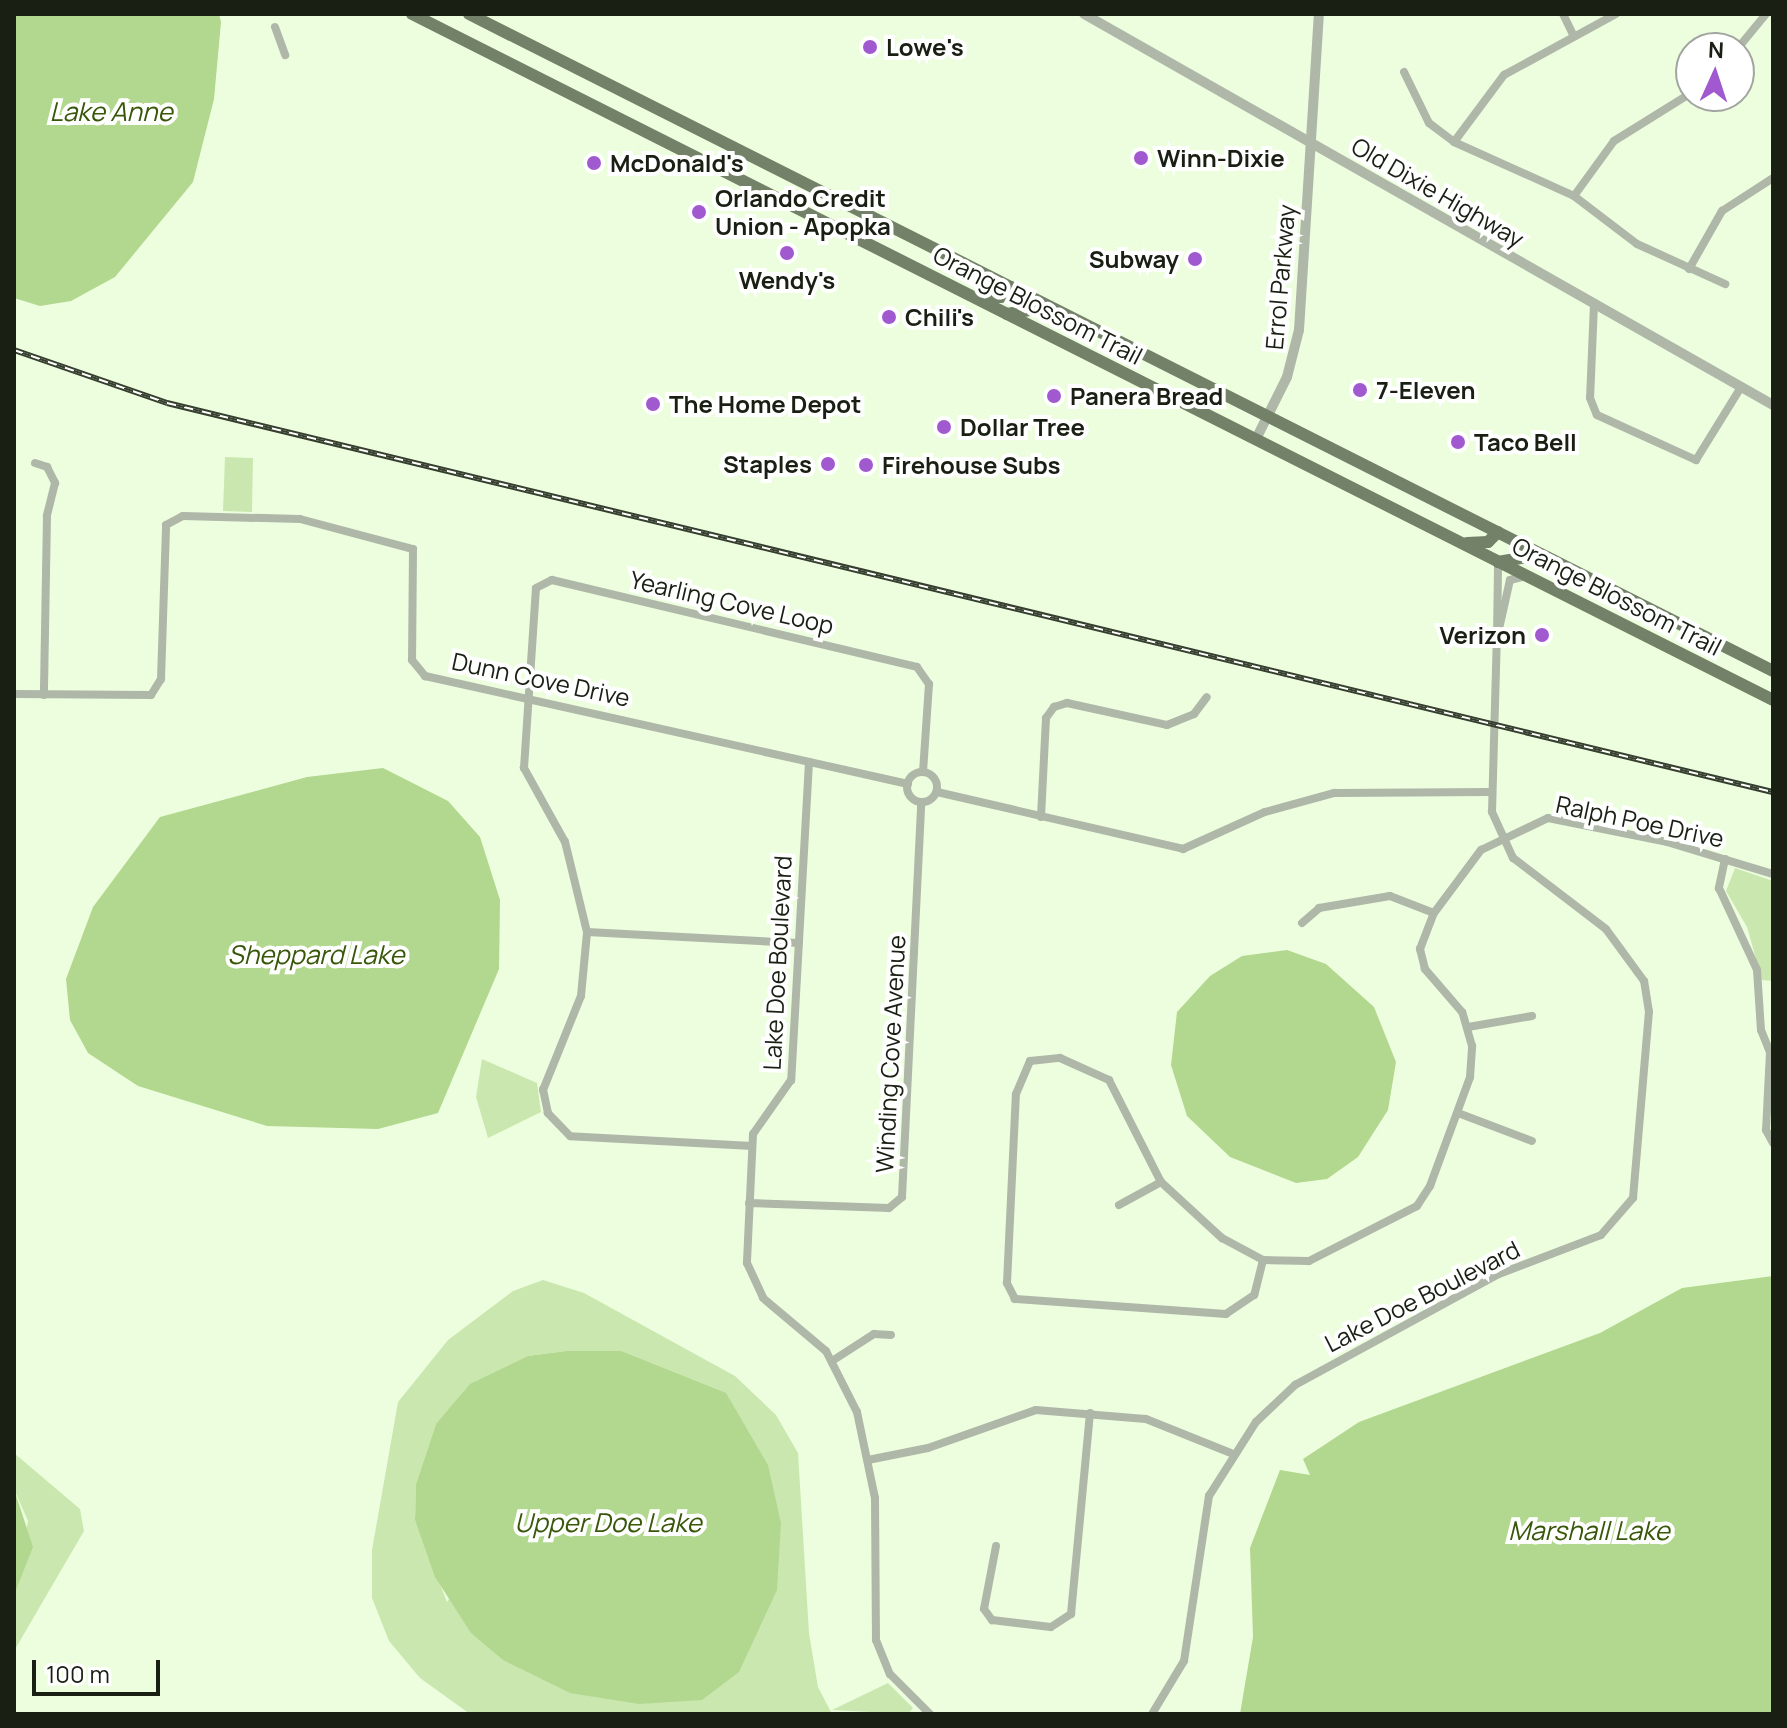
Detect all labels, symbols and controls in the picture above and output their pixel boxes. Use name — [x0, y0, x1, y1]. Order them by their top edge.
north arrow — [1675, 32, 1755, 112]
place label: Lowe's — [886, 33, 964, 61]
text: N — [1707, 35, 1725, 65]
marker: Lowe's — [861, 38, 879, 56]
water label: Lake Anne — [49, 96, 173, 128]
street label: Old Dixie Highway — [1347, 131, 1529, 253]
place label: Winn-Dixie — [1157, 144, 1285, 172]
place label: McDonald's — [610, 149, 744, 177]
marker: Winn-Dixie — [1132, 149, 1150, 167]
marker: McDonald's — [585, 154, 603, 172]
place label: Orlando Credit Union - Apopka — [715, 184, 891, 240]
marker: Orlando Credit Union - Apopka — [690, 203, 708, 221]
street label: Errol Parkway — [1259, 203, 1301, 351]
street label: Orange Blossom Trail — [929, 240, 1147, 370]
marker: Wendy's — [778, 244, 796, 262]
place label: Subway — [1089, 245, 1179, 273]
marker: Subway — [1186, 250, 1204, 268]
place label: Wendy's — [739, 266, 835, 294]
place label: Chili's — [905, 303, 974, 331]
marker: Chili's — [880, 308, 898, 326]
place label: 7-Eleven — [1376, 376, 1475, 404]
marker: 7-Eleven — [1351, 381, 1369, 399]
place label: Panera Bread — [1070, 382, 1223, 410]
marker: Panera Bread — [1045, 387, 1063, 405]
place label: The Home Depot — [669, 390, 861, 418]
marker: The Home Depot — [644, 395, 662, 413]
place label: Dollar Tree — [960, 413, 1085, 441]
marker: Dollar Tree — [935, 418, 953, 436]
place label: Taco Bell — [1474, 428, 1577, 456]
marker: Taco Bell — [1449, 433, 1467, 451]
place label: Staples — [723, 450, 812, 478]
place label: Firehouse Subs — [882, 451, 1060, 479]
marker: Staples — [819, 455, 837, 473]
marker: Firehouse Subs — [857, 456, 875, 474]
street label: Orange Blossom Trail — [1508, 531, 1726, 661]
street label: Yearling Cove Loop — [627, 565, 837, 639]
place label: Verizon — [1440, 621, 1526, 649]
marker: Verizon — [1533, 626, 1551, 644]
street label: Dunn Cove Drive — [449, 646, 633, 712]
street label: Ralph Poe Drive — [1553, 789, 1727, 853]
street label: Lake Doe Boulevard — [757, 855, 797, 1071]
street label: Winding Cove Avenue — [869, 934, 911, 1174]
water label: Sheppard Lake — [228, 939, 404, 971]
street label: Lake Doe Boulevard — [1320, 1234, 1524, 1358]
water label: Upper Doe Lake — [514, 1507, 702, 1539]
water label: Marshall Lake — [1508, 1515, 1670, 1547]
scale bar — [36, 1644, 164, 1694]
text: 100 m — [46, 1657, 110, 1690]

